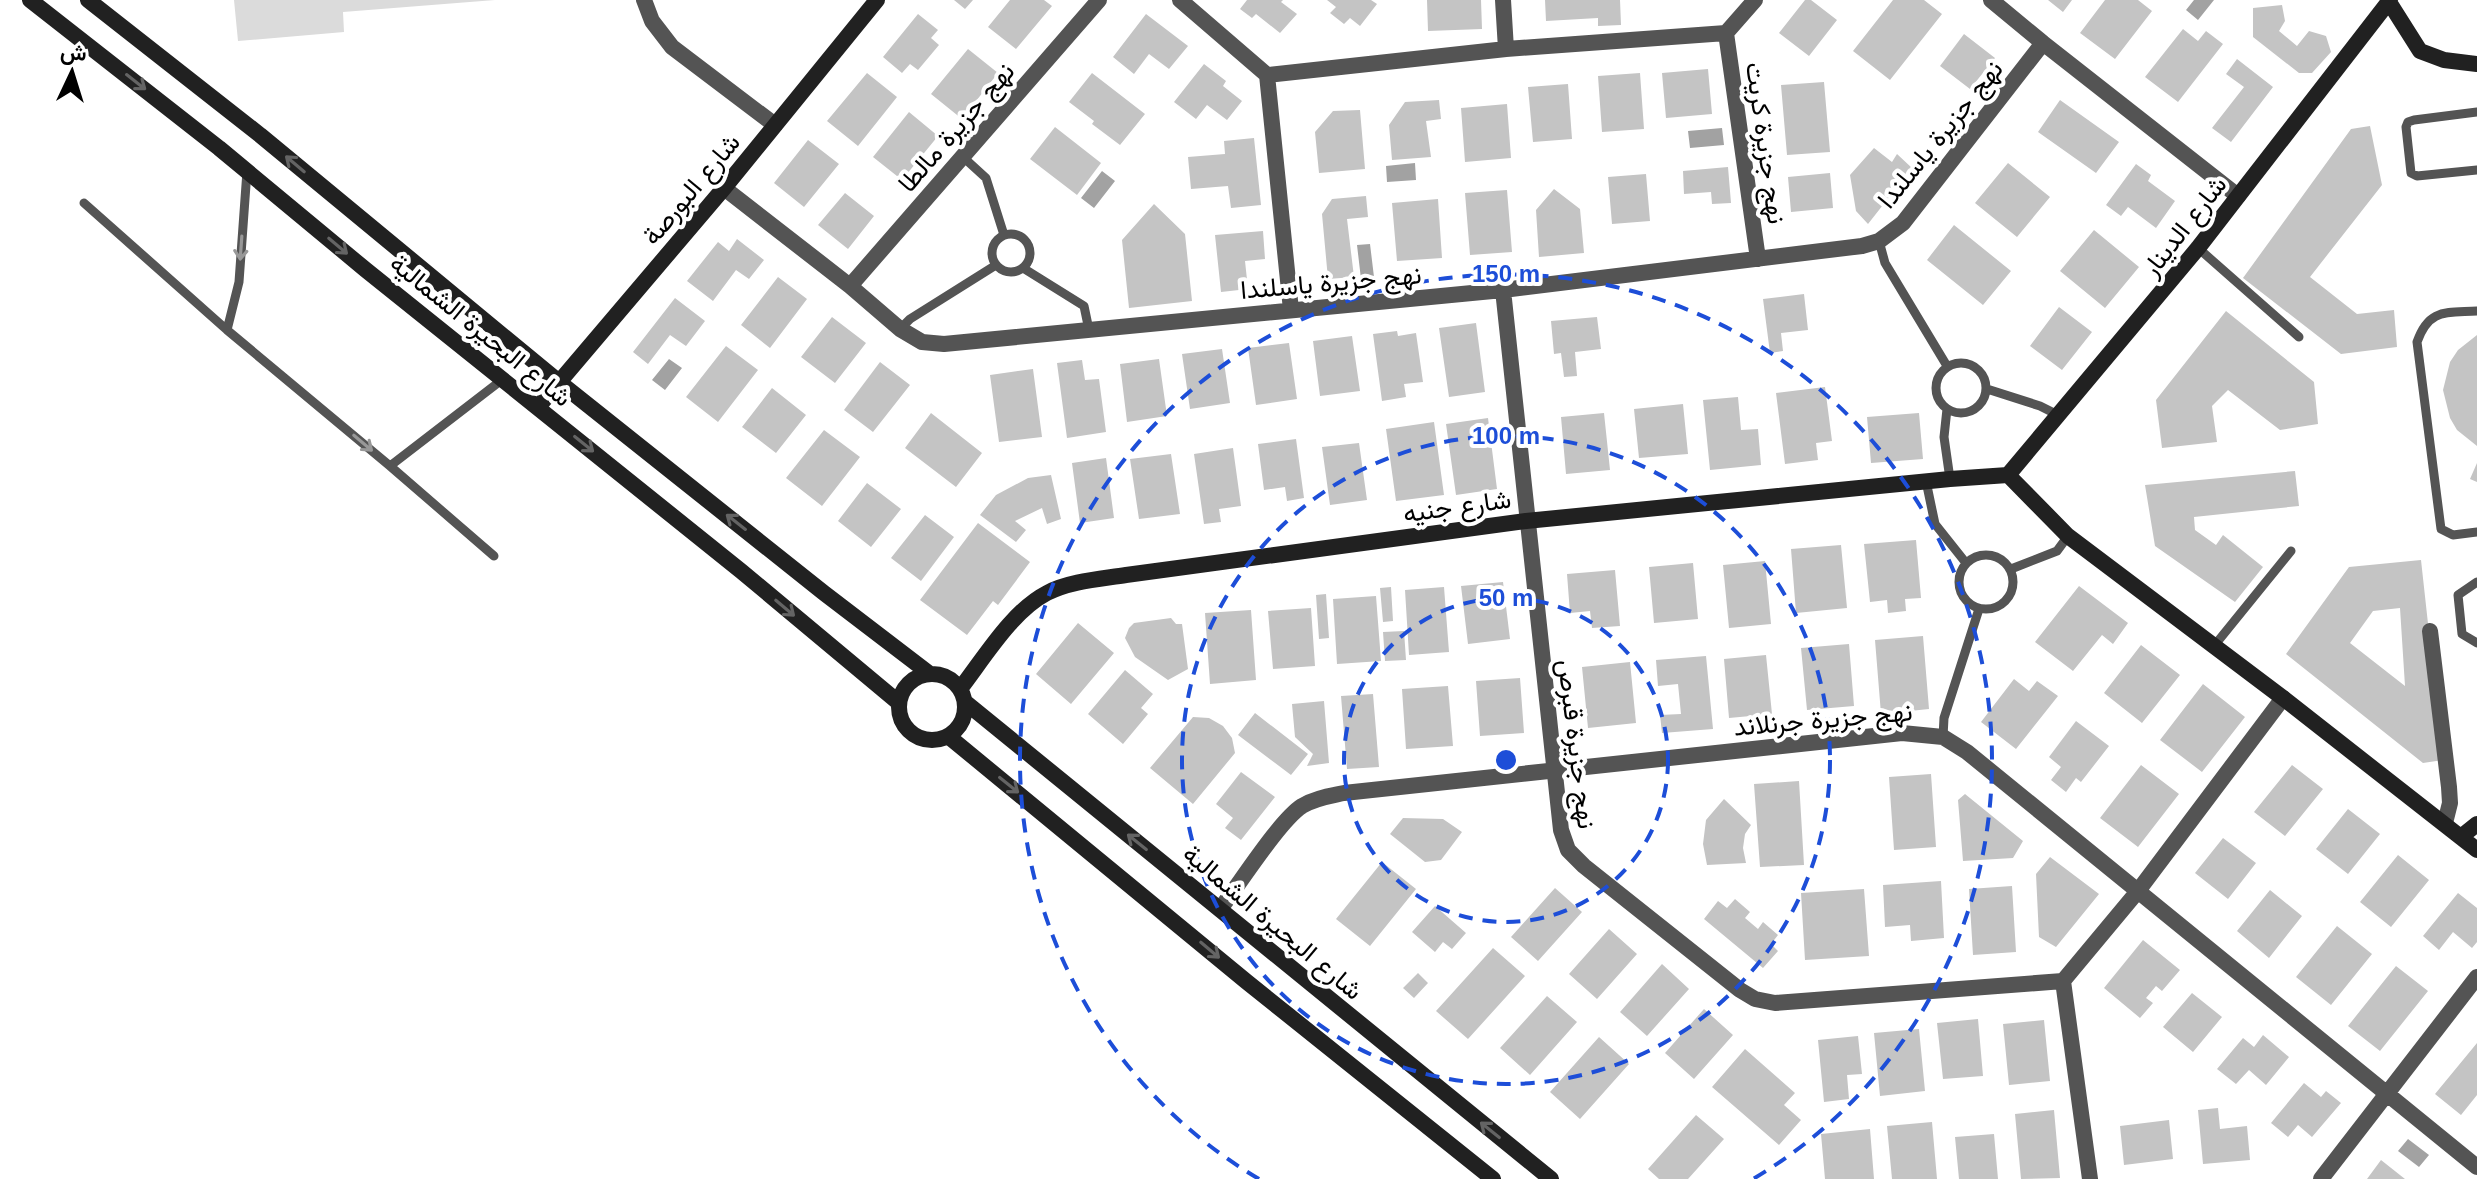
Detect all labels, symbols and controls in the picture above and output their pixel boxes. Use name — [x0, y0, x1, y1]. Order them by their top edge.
north arrow — [32, 32, 112, 112]
text: ش — [59, 39, 87, 67]
street label: نهج جزيرة ياسلندا — [1871, 54, 2011, 216]
street label: نهج جزيرة مالطا — [892, 56, 1023, 200]
street label: نهج جزيرة كريت — [1737, 60, 1792, 226]
one-way arrow — [125, 74, 146, 91]
street label: شارع البورصة — [636, 127, 748, 253]
one-way arrow — [285, 155, 306, 173]
street label: شارع الدينار — [2135, 170, 2235, 285]
one-way arrow — [233, 234, 248, 261]
one-way arrow — [327, 237, 347, 255]
street label: شارع البحيرة الشمالية — [382, 248, 578, 415]
street label: نهج جزيرة ياسلندا — [1239, 259, 1423, 308]
text: 150 m — [1472, 260, 1540, 287]
text: 100 m — [1472, 422, 1540, 449]
one-way arrow — [352, 434, 373, 452]
one-way arrow — [573, 435, 594, 453]
street label: شارع جنيه — [1401, 484, 1513, 531]
one-way arrow — [726, 513, 747, 531]
text: 50 m — [1479, 584, 1533, 611]
one-way arrow — [775, 599, 795, 617]
street label: نهج جزيرة قبرص — [1549, 657, 1602, 831]
street label: نهج جزيرة جرنلاند — [1732, 696, 1914, 745]
centre of rings — [1492, 746, 1520, 774]
one-way arrow — [998, 777, 1019, 794]
one-way arrow — [1127, 833, 1148, 850]
street label: شارع البحيرة الشمالية — [1175, 838, 1369, 1008]
one-way arrow — [1199, 941, 1219, 959]
one-way arrow — [1480, 1121, 1501, 1139]

